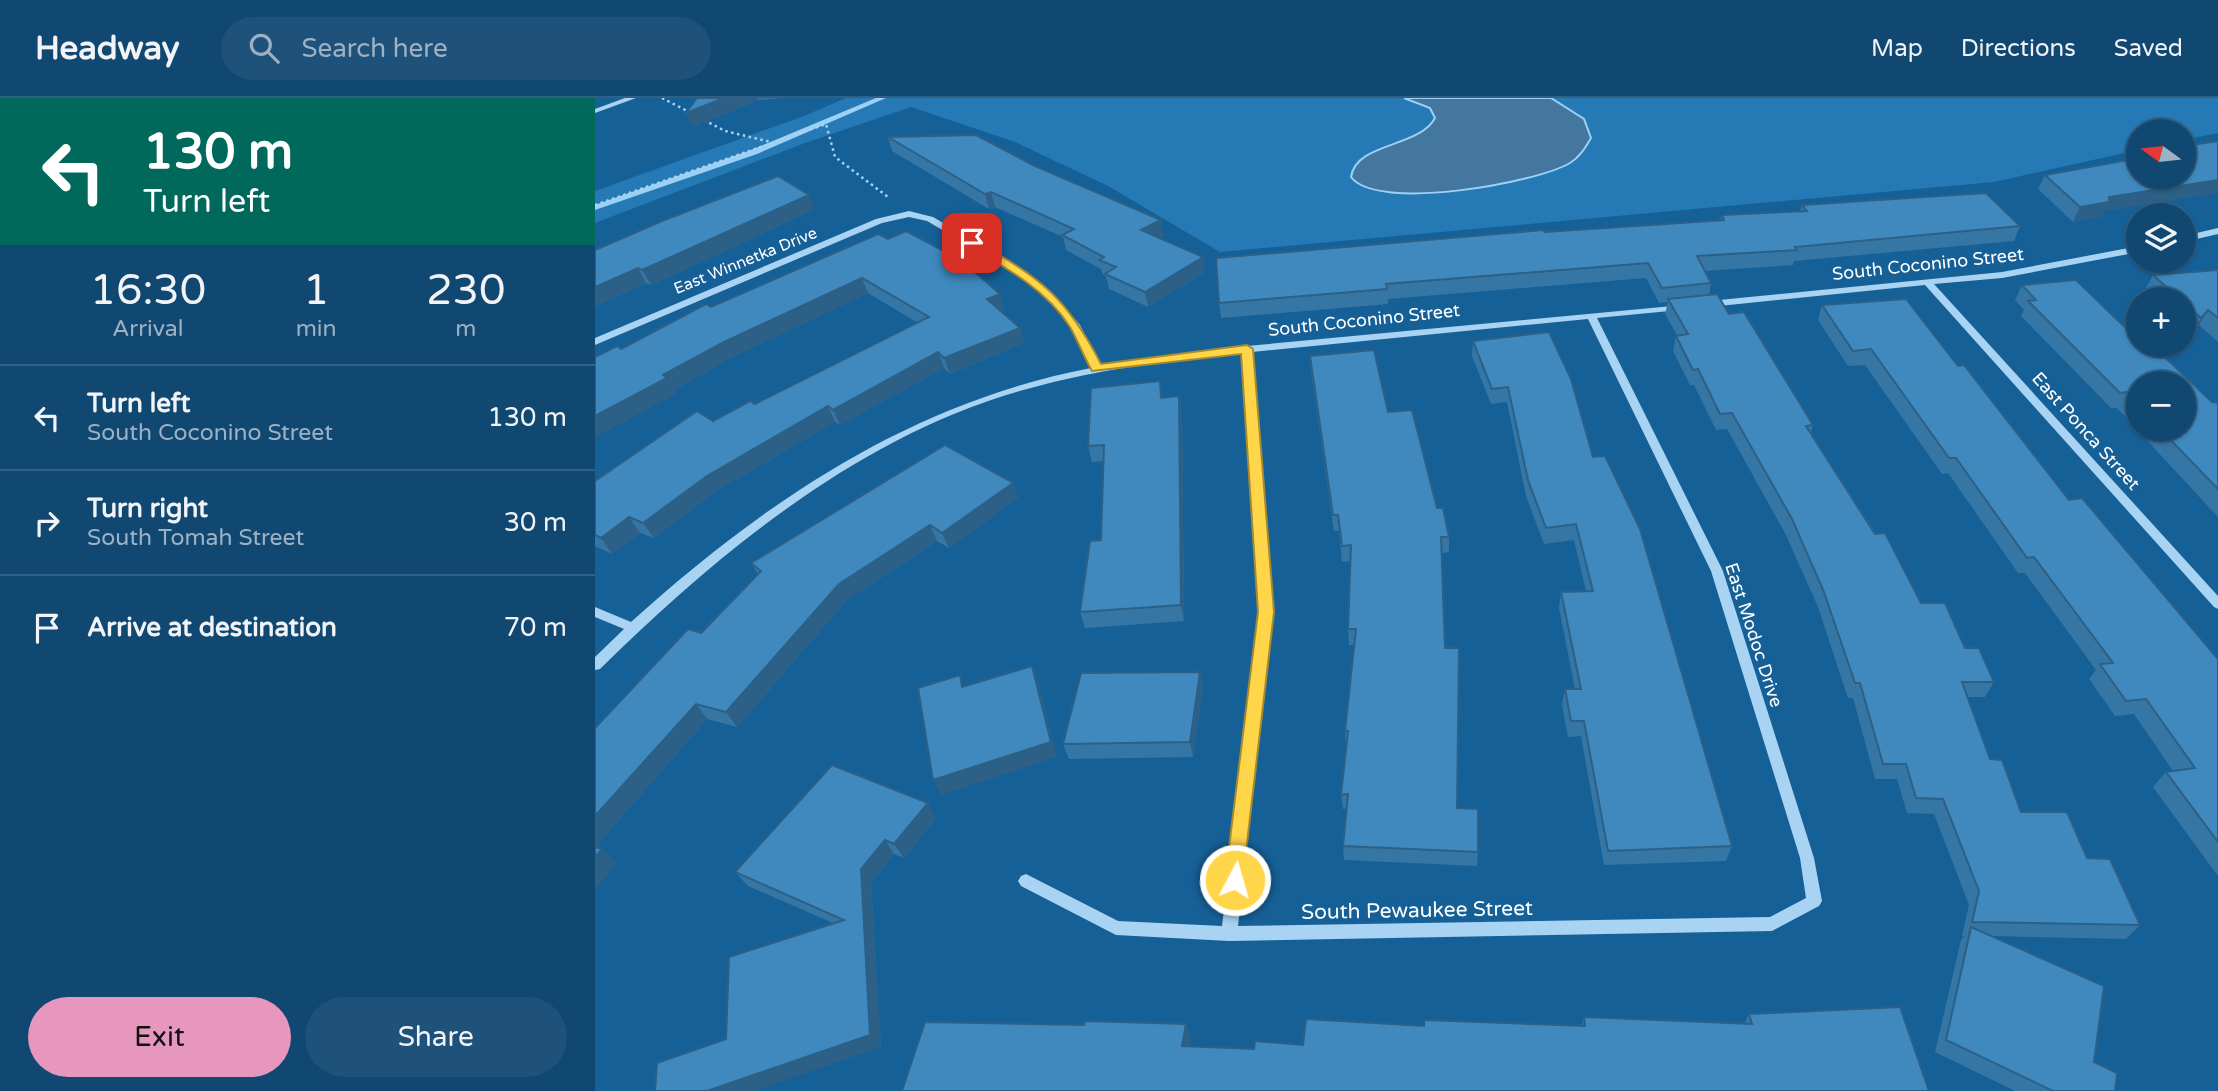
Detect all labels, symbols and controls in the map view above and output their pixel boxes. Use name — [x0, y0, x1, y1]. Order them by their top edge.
search box — [221, 17, 711, 80]
text: Headway — [35, 29, 179, 68]
icon: search — [245, 29, 283, 67]
text: Search here — [301, 33, 448, 64]
text: Map — [1871, 34, 1923, 63]
text: Directions — [1961, 34, 2076, 63]
text: Saved — [2114, 34, 2183, 63]
north arrow — [2126, 119, 2196, 189]
map controls — [2126, 119, 2196, 441]
text: 130 m — [143, 123, 293, 182]
icon: left — [28, 126, 119, 217]
text: Turn left — [143, 183, 270, 221]
button: layers — [2126, 203, 2196, 273]
pin — [942, 213, 1002, 273]
street label: East Winnetka Drive — [671, 223, 820, 299]
icon: arrive — [953, 224, 991, 262]
street label: South Coconino Street — [1831, 243, 2025, 285]
text: 16:30 — [90, 265, 206, 316]
text: 1 — [303, 265, 329, 316]
text: 230 — [426, 265, 505, 316]
button: + — [2126, 287, 2196, 357]
street label: South Coconino Street — [1267, 299, 1461, 341]
text: Arrival — [112, 315, 183, 343]
text: min — [296, 315, 337, 343]
text: m — [455, 315, 476, 343]
street label: East Ponca Street — [2027, 367, 2145, 495]
button: − — [2126, 371, 2196, 441]
text: Turn left — [87, 388, 190, 419]
icon: left — [28, 399, 66, 437]
text: 130 m — [487, 402, 567, 433]
text: South Coconino Street — [87, 419, 333, 447]
text: Turn right — [87, 493, 208, 524]
icon: right — [28, 504, 66, 542]
text: 30 m — [504, 507, 567, 538]
text: South Tomah Street — [87, 524, 304, 552]
street label: East Modoc Drive — [1720, 560, 1788, 710]
icon: arrive — [28, 609, 66, 647]
text: Arrive at destination — [87, 612, 337, 643]
text: 70 m — [504, 612, 567, 643]
position arrow — [1198, 843, 1272, 917]
street label: South Pewaukee Street — [1301, 896, 1533, 925]
button: Exit — [28, 997, 291, 1077]
button: Share — [305, 997, 567, 1077]

